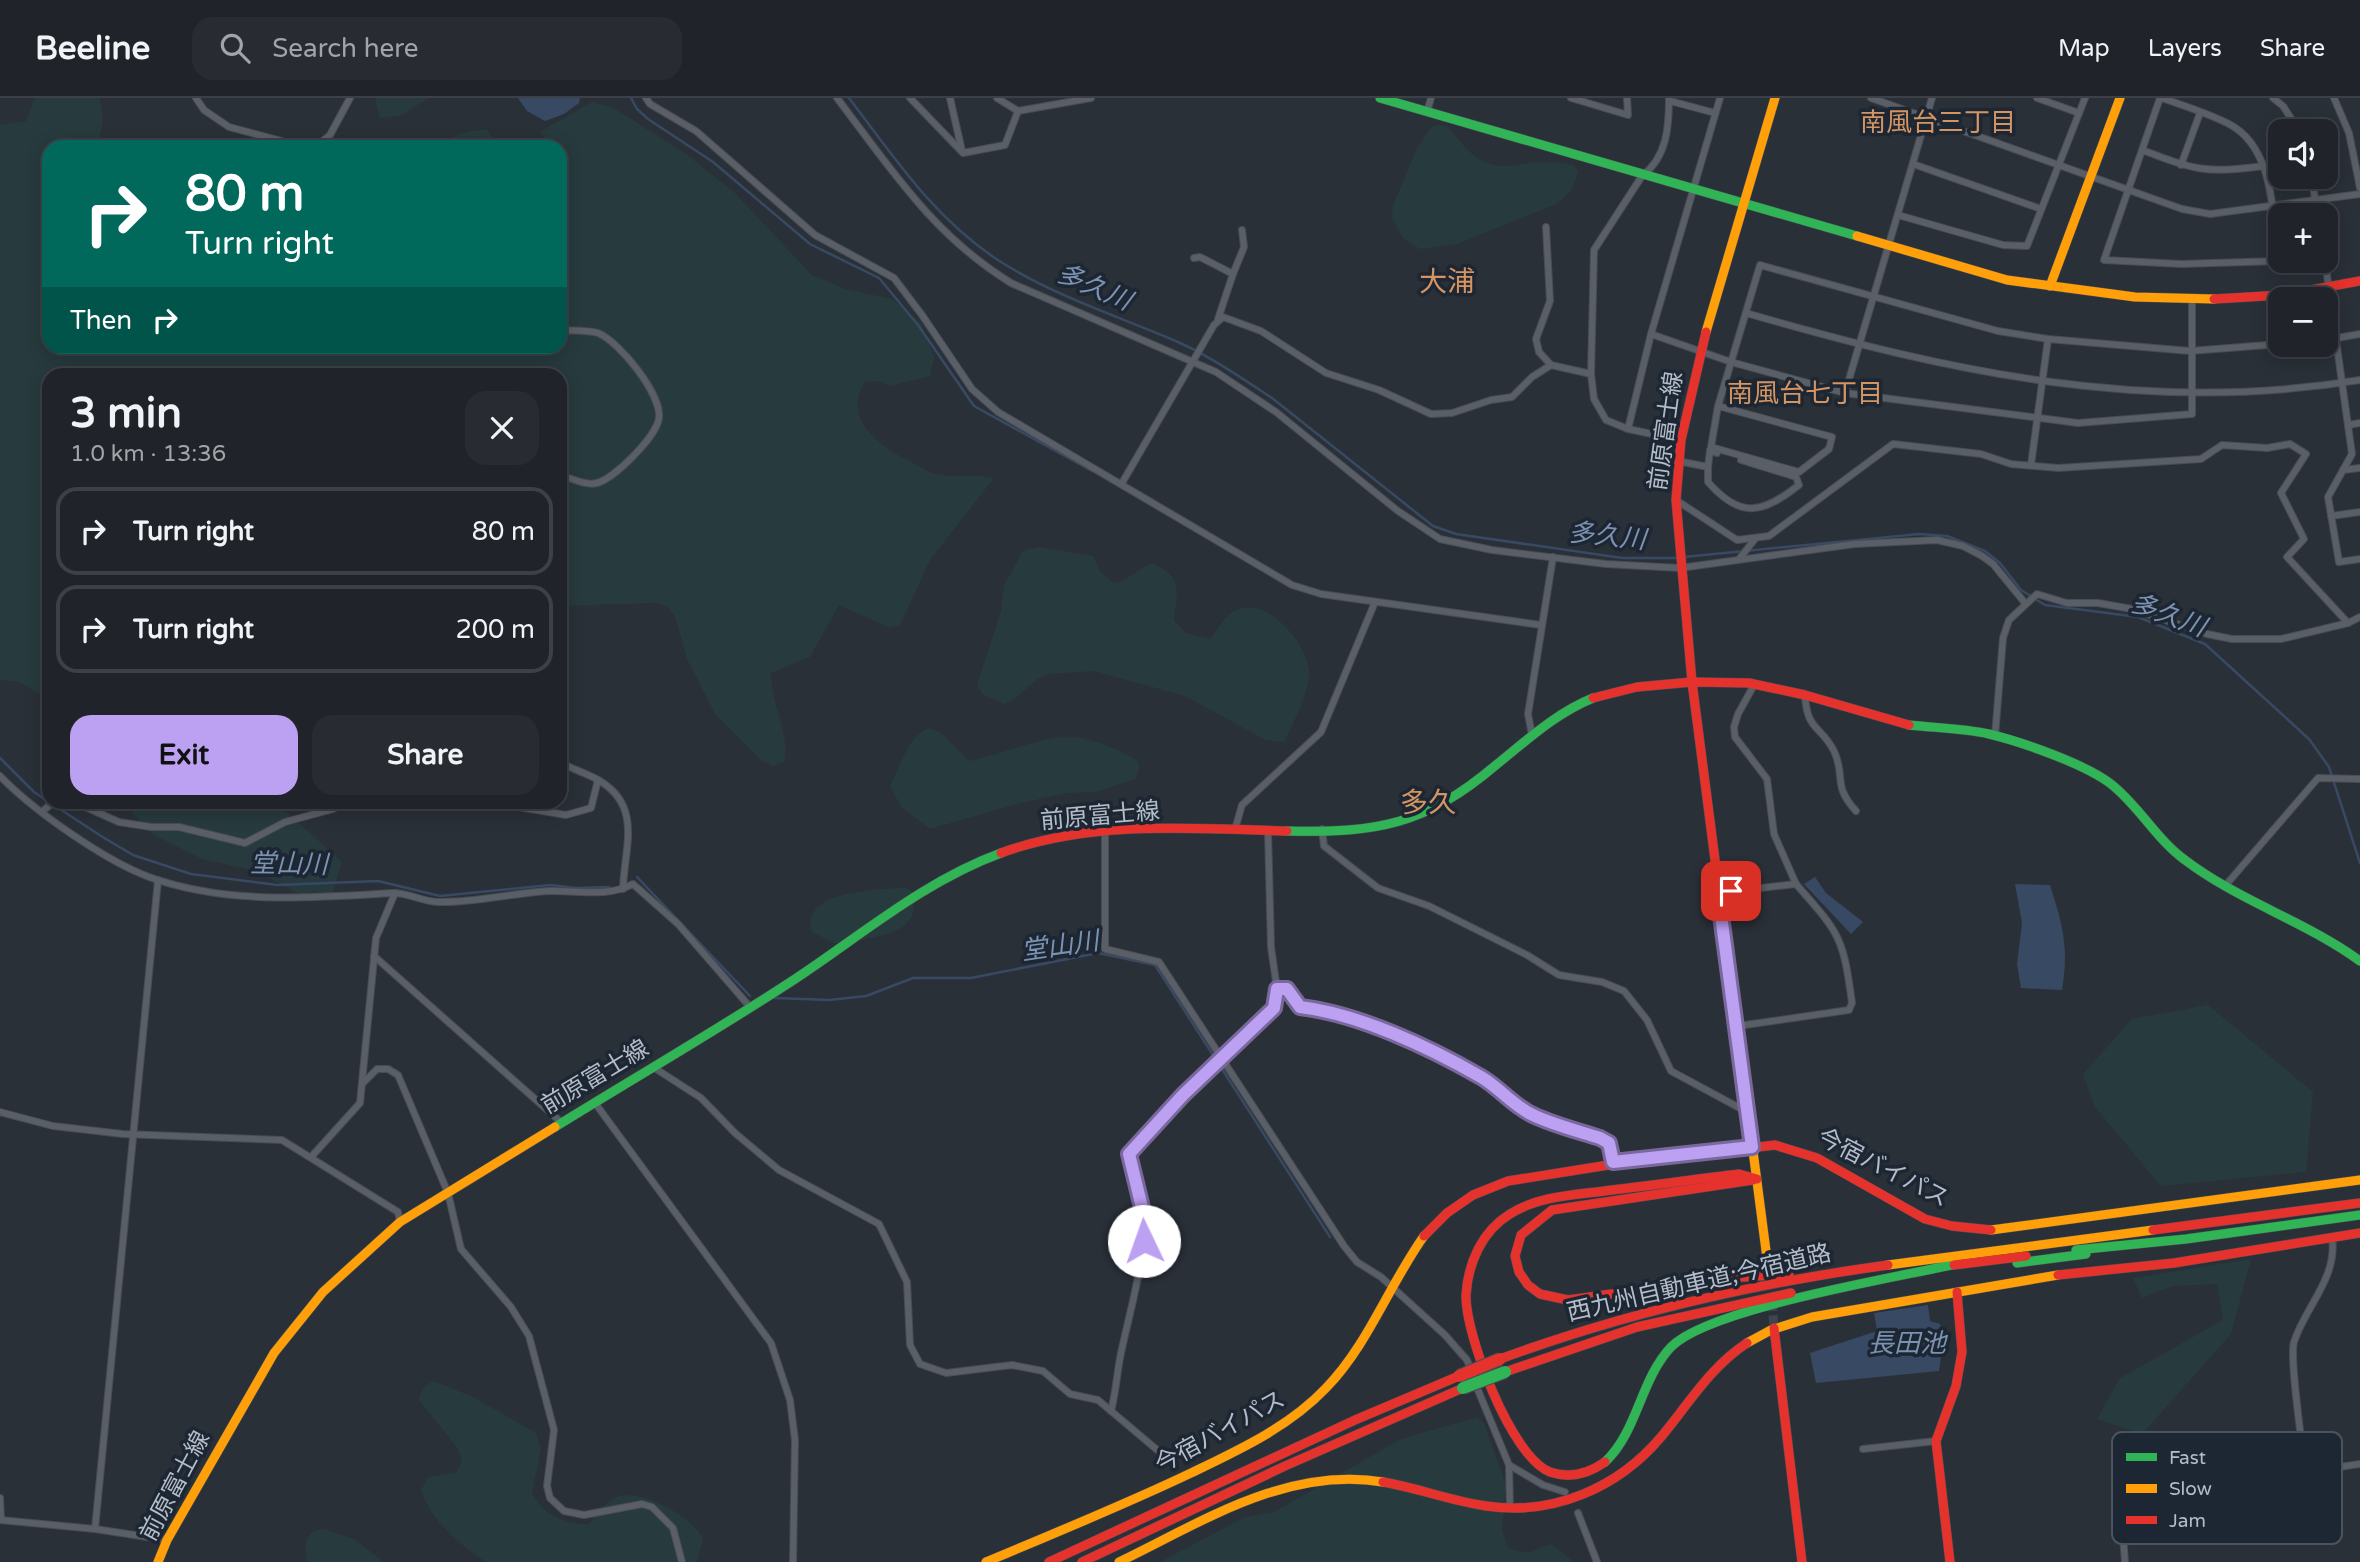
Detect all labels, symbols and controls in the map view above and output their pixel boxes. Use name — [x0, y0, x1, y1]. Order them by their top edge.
search box — [192, 17, 682, 80]
text: Beeline — [35, 29, 150, 68]
icon: search — [216, 29, 254, 67]
text: Search here — [272, 33, 418, 64]
text: Map — [2058, 34, 2110, 63]
text: Layers — [2148, 34, 2222, 63]
text: Share — [2260, 34, 2325, 63]
district label: 南風台三丁目 — [1860, 107, 2016, 138]
map controls — [2268, 119, 2338, 357]
button: sound — [2268, 119, 2338, 189]
text: 80 m — [185, 165, 304, 224]
icon: right — [70, 168, 161, 259]
button: + — [2268, 203, 2338, 273]
text: Turn right — [185, 225, 334, 263]
water label: 多久川 — [1052, 257, 1139, 318]
district label: 大浦 — [1419, 265, 1475, 299]
button: − — [2268, 287, 2338, 357]
icon: right — [146, 301, 184, 339]
text: Then — [70, 305, 132, 336]
street label: 前原富士線 — [1643, 370, 1689, 492]
district label: 南風台七丁目 — [1727, 378, 1883, 409]
text: 3 min — [70, 388, 182, 439]
button: close — [465, 391, 539, 465]
text: 1.0 km · 13:36 — [70, 440, 226, 468]
icon: right — [74, 512, 112, 550]
text: Turn right — [133, 516, 254, 547]
text: 80 m — [472, 516, 535, 547]
water label: 多久川 — [1567, 517, 1650, 556]
water label: 多久川 — [2126, 587, 2213, 644]
icon: right — [74, 610, 112, 648]
text: Turn right — [133, 614, 254, 645]
text: 200 m — [455, 614, 535, 645]
button: Exit — [70, 715, 298, 795]
button: Share — [312, 715, 539, 795]
district label: 多久 — [1400, 786, 1456, 820]
street label: 前原富士線 — [1039, 796, 1161, 836]
water label: 堂山川 — [250, 848, 331, 880]
pin — [1701, 861, 1761, 921]
icon: arrive — [1712, 872, 1750, 910]
water label: 堂山川 — [1019, 925, 1104, 967]
street label: 前原富士線 — [536, 1034, 654, 1120]
street label: 今宿バイパス — [1812, 1122, 1954, 1214]
position arrow — [1107, 1204, 1181, 1278]
street label: 西九州自動車道;今宿道路 — [1564, 1238, 1834, 1328]
water label: 長田池 — [1868, 1328, 1949, 1359]
street label: 今宿バイパス — [1150, 1385, 1290, 1479]
street label: 前原富士線 — [134, 1426, 216, 1546]
legend — [2112, 1432, 2342, 1544]
text: Fast — [2169, 1447, 2206, 1469]
text: Slow — [2169, 1478, 2212, 1500]
text: Jam — [2169, 1510, 2206, 1532]

